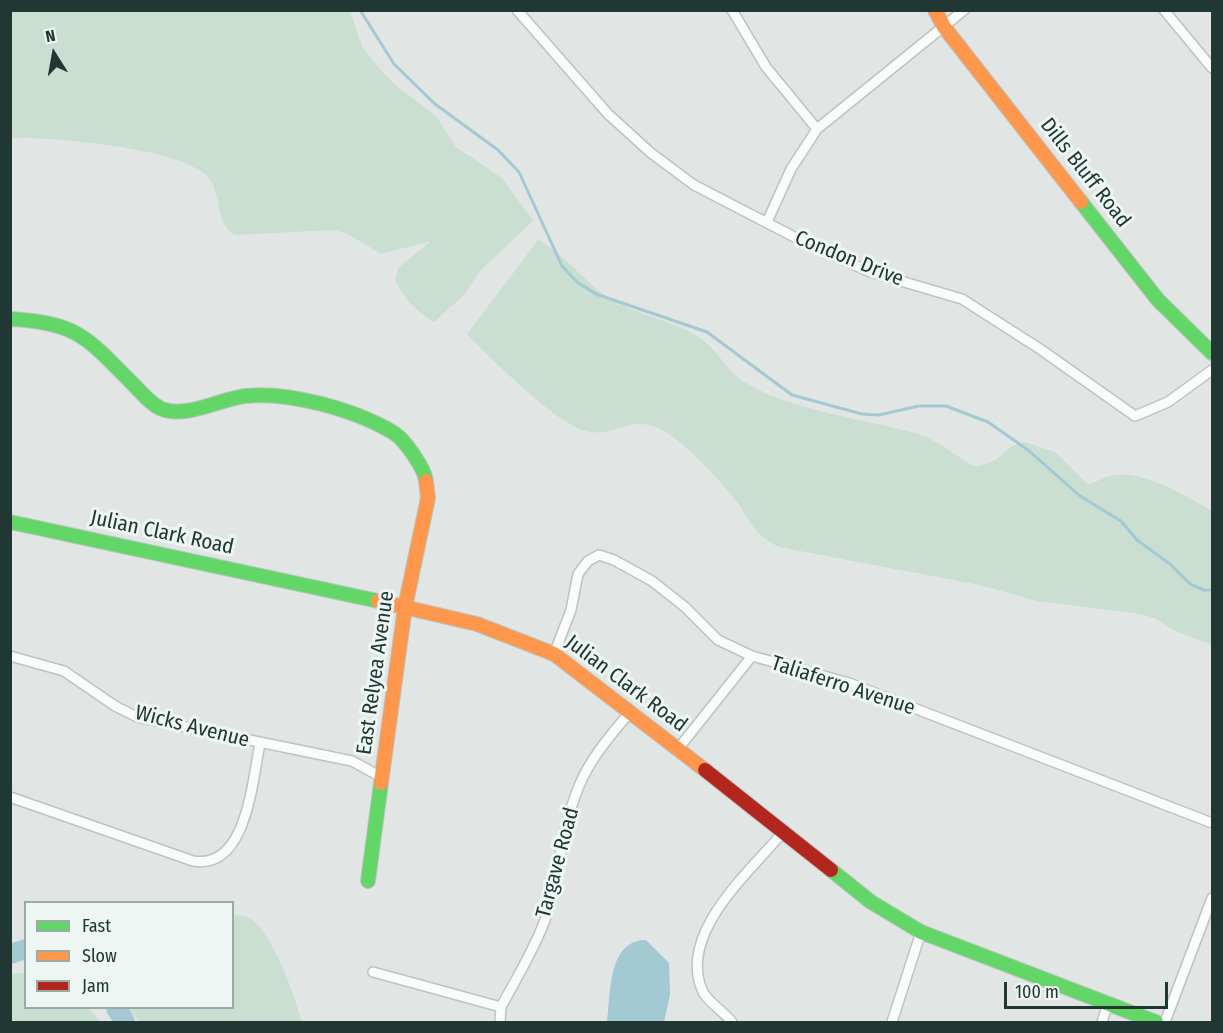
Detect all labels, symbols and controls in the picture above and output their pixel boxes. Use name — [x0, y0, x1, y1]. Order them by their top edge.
north arrow — [24, 24, 84, 84]
text: N — [44, 26, 57, 46]
street label: Dills Bluff Road — [1034, 113, 1136, 233]
street label: Condon Drive — [791, 226, 907, 292]
street label: Julian Clark Road — [88, 506, 236, 560]
street label: East Relyea Avenue — [352, 589, 400, 757]
street label: Julian Clark Road — [560, 630, 692, 738]
street label: Taliaferro Avenue — [768, 651, 918, 721]
street label: Wicks Avenue — [132, 701, 252, 753]
street label: Targave Road — [531, 805, 585, 921]
legend — [24, 901, 234, 1009]
text: Fast — [82, 915, 111, 937]
text: Slow — [82, 945, 117, 967]
scale bar — [1007, 970, 1170, 1008]
text: Jam — [82, 975, 110, 997]
text: 100 m — [1015, 981, 1059, 1003]

